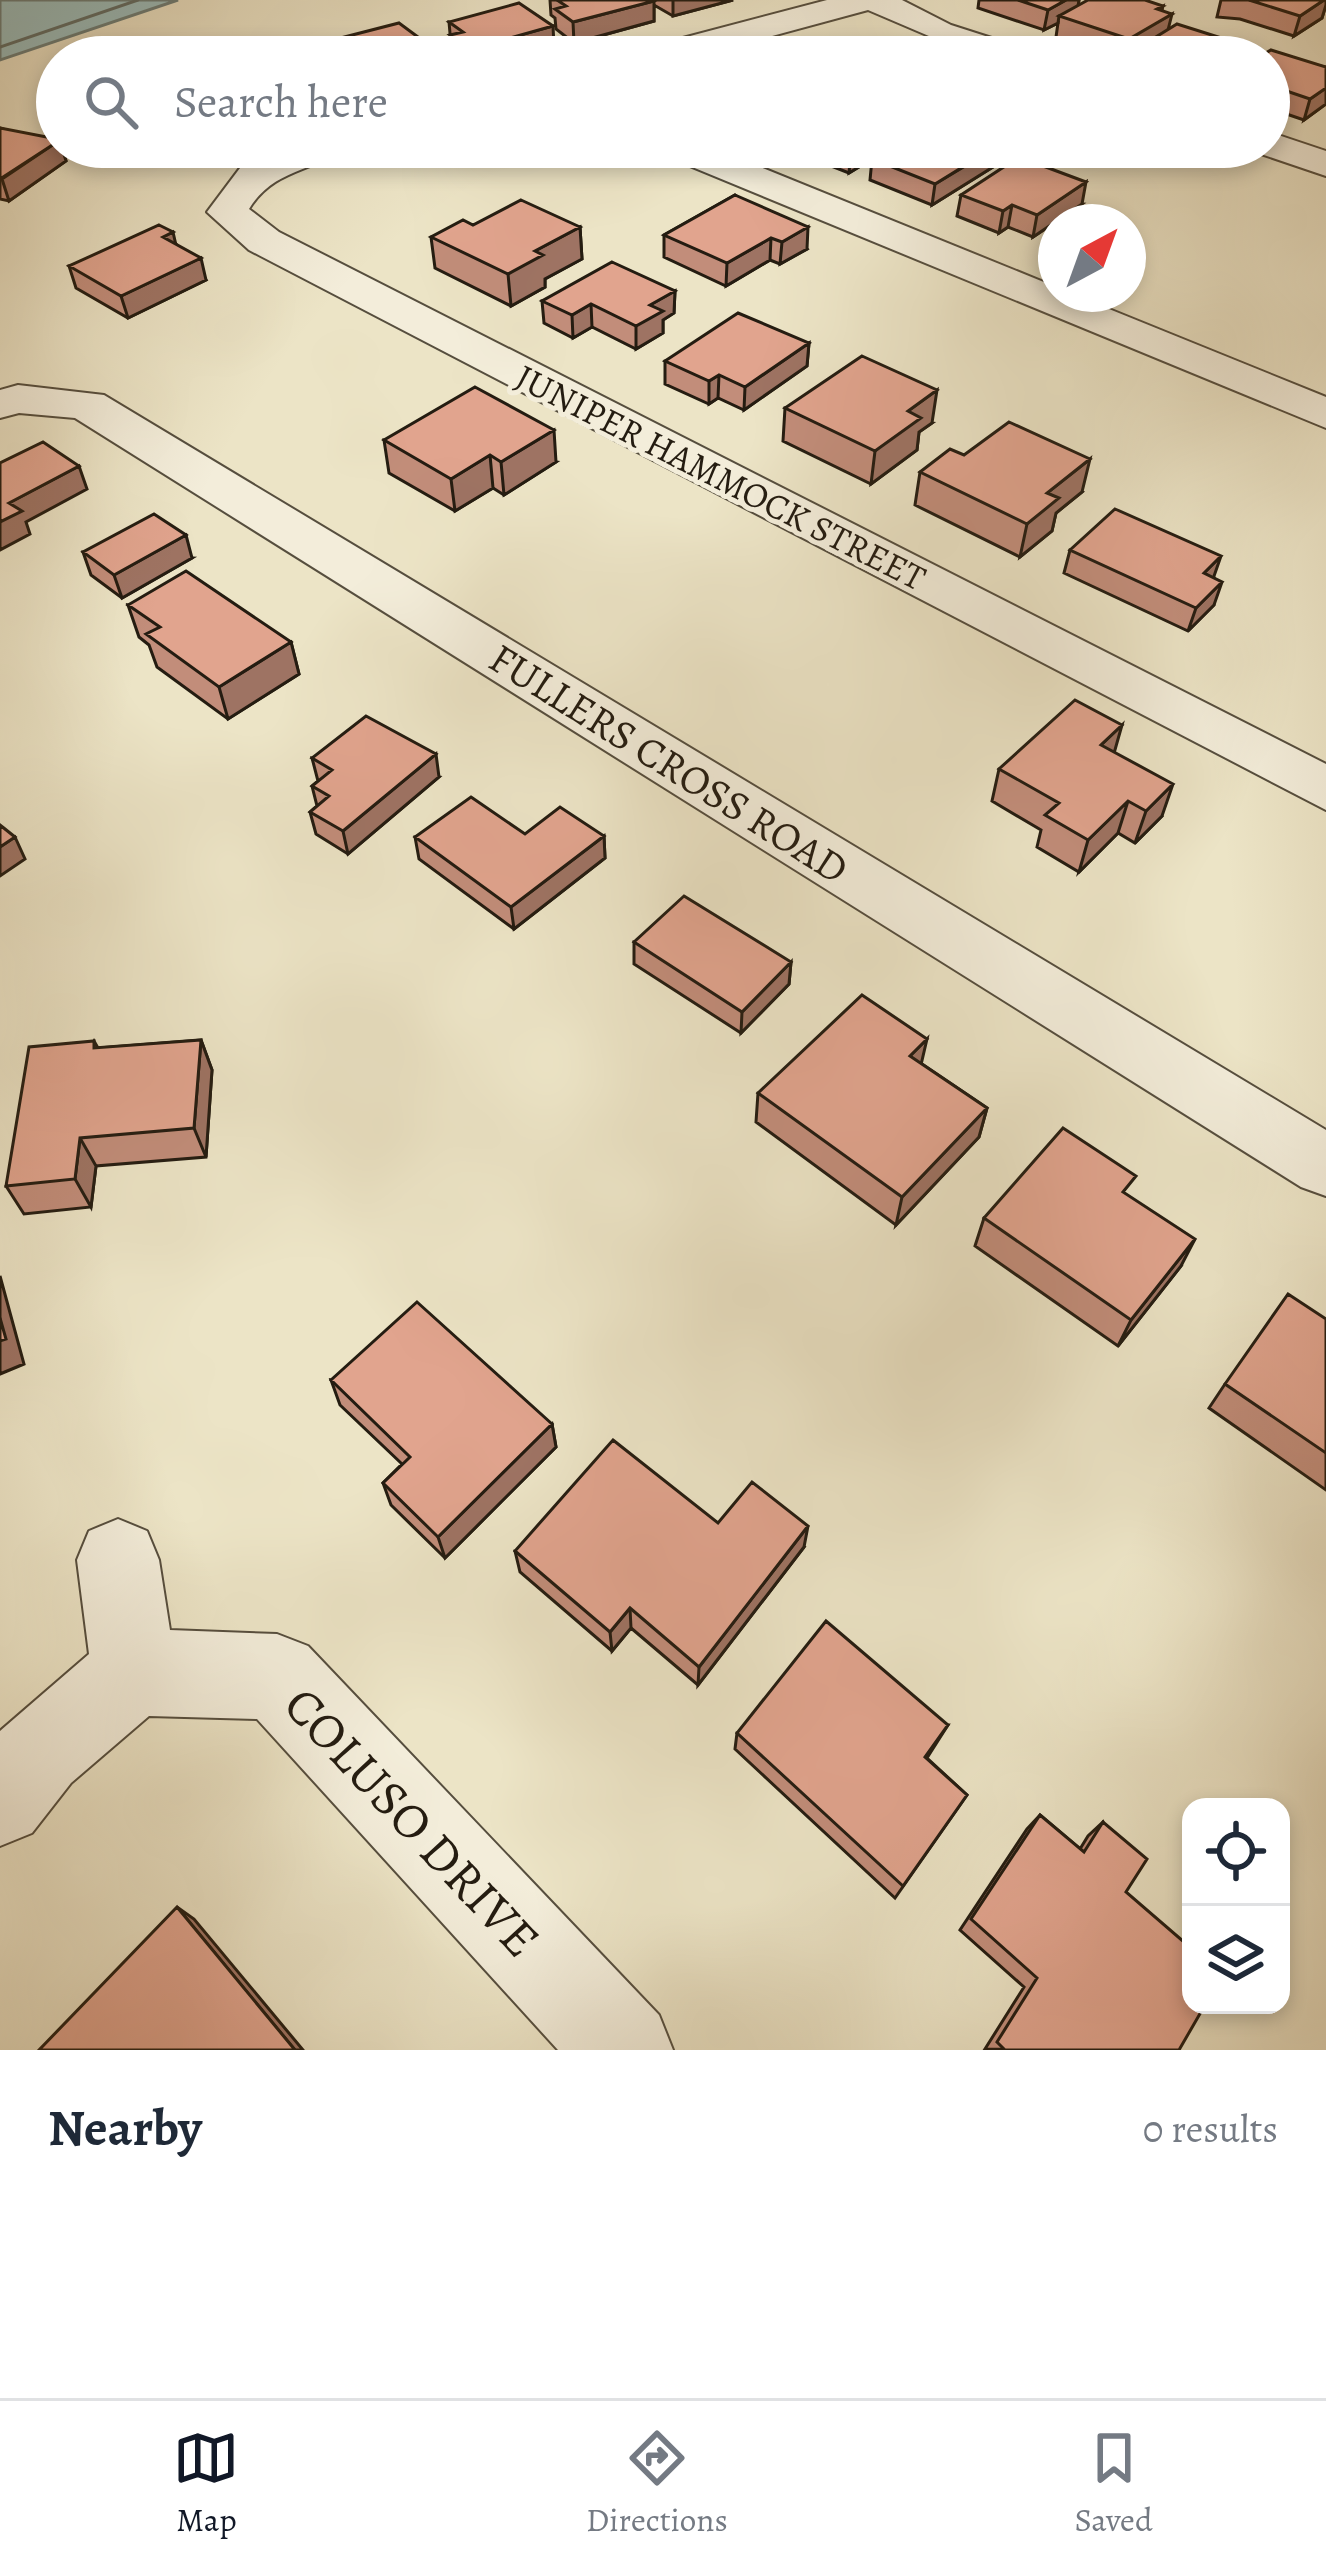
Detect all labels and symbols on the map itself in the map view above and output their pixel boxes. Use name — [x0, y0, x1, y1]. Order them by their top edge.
north arrow — [1038, 204, 1146, 312]
street label: JUNIPER HAMMOCK STREET — [508, 352, 935, 602]
street label: FULLERS CROSS ROAD — [479, 629, 859, 897]
street label: COLUSO DRIVE — [268, 1671, 556, 1973]

